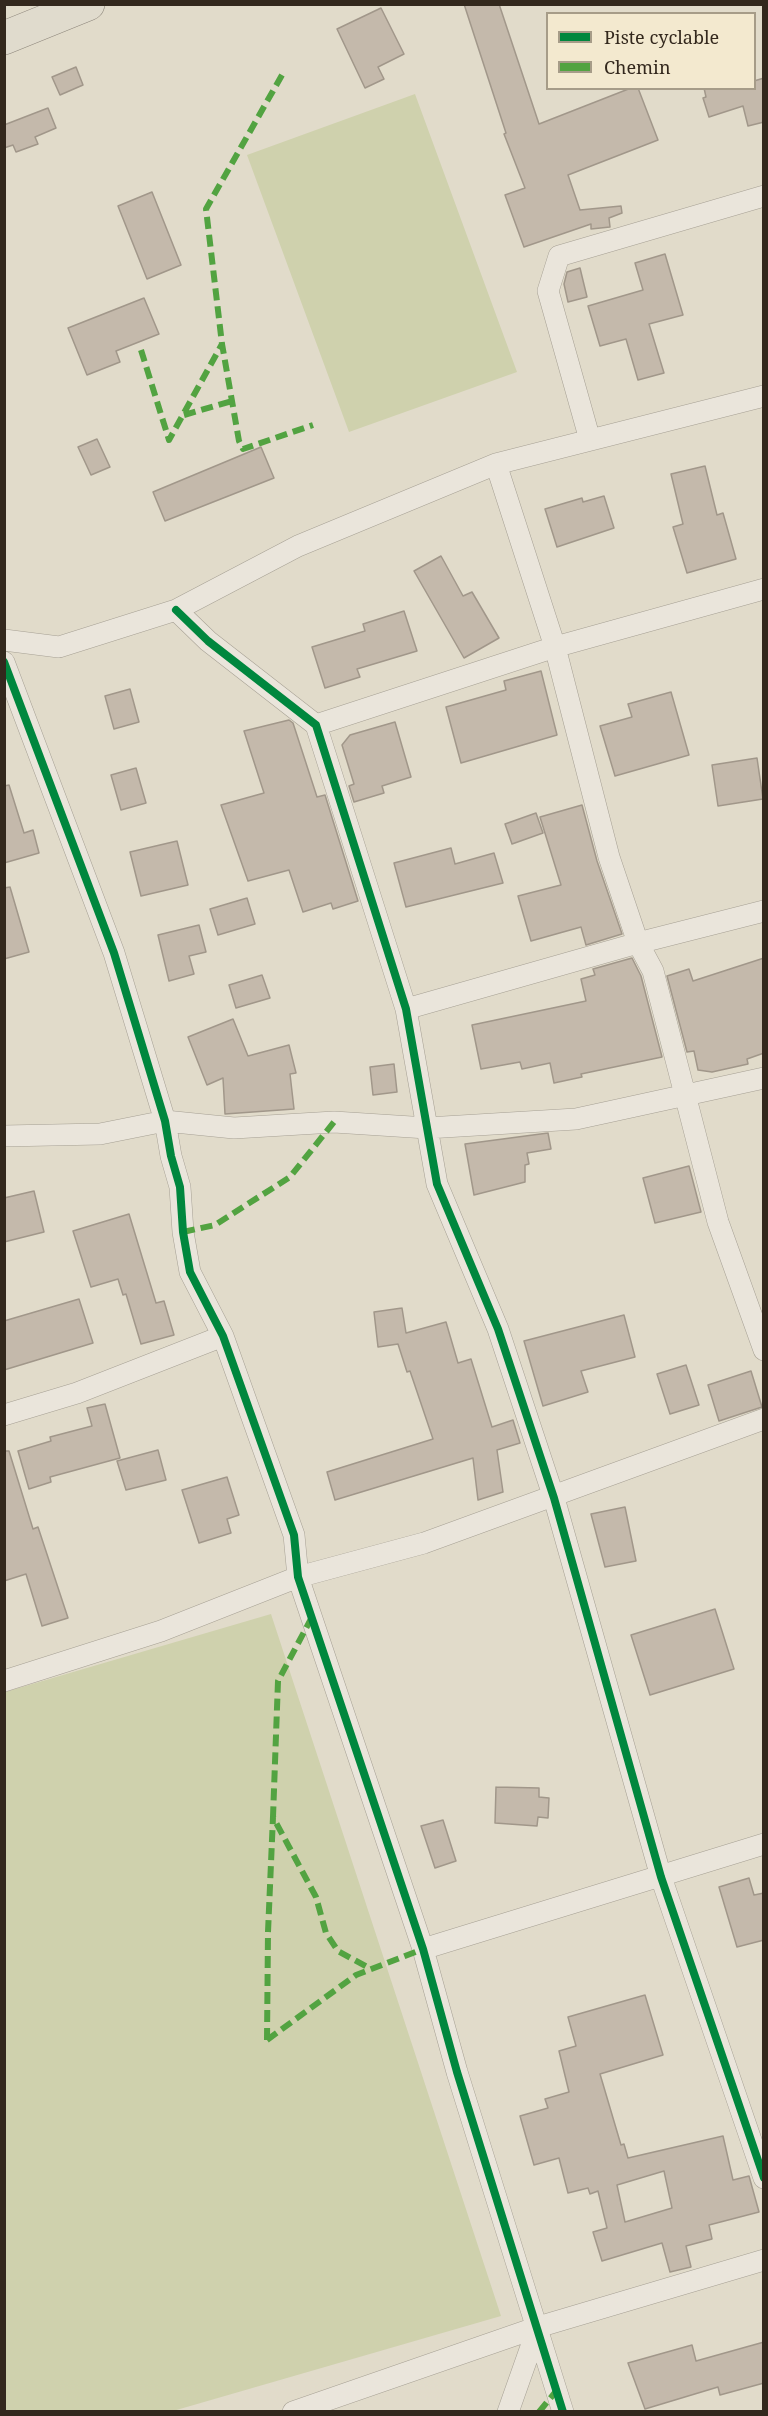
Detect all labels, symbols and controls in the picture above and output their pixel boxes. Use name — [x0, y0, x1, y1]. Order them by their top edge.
legend — [546, 12, 756, 90]
text: Piste cyclable — [604, 25, 719, 49]
text: Chemin — [604, 55, 671, 79]

